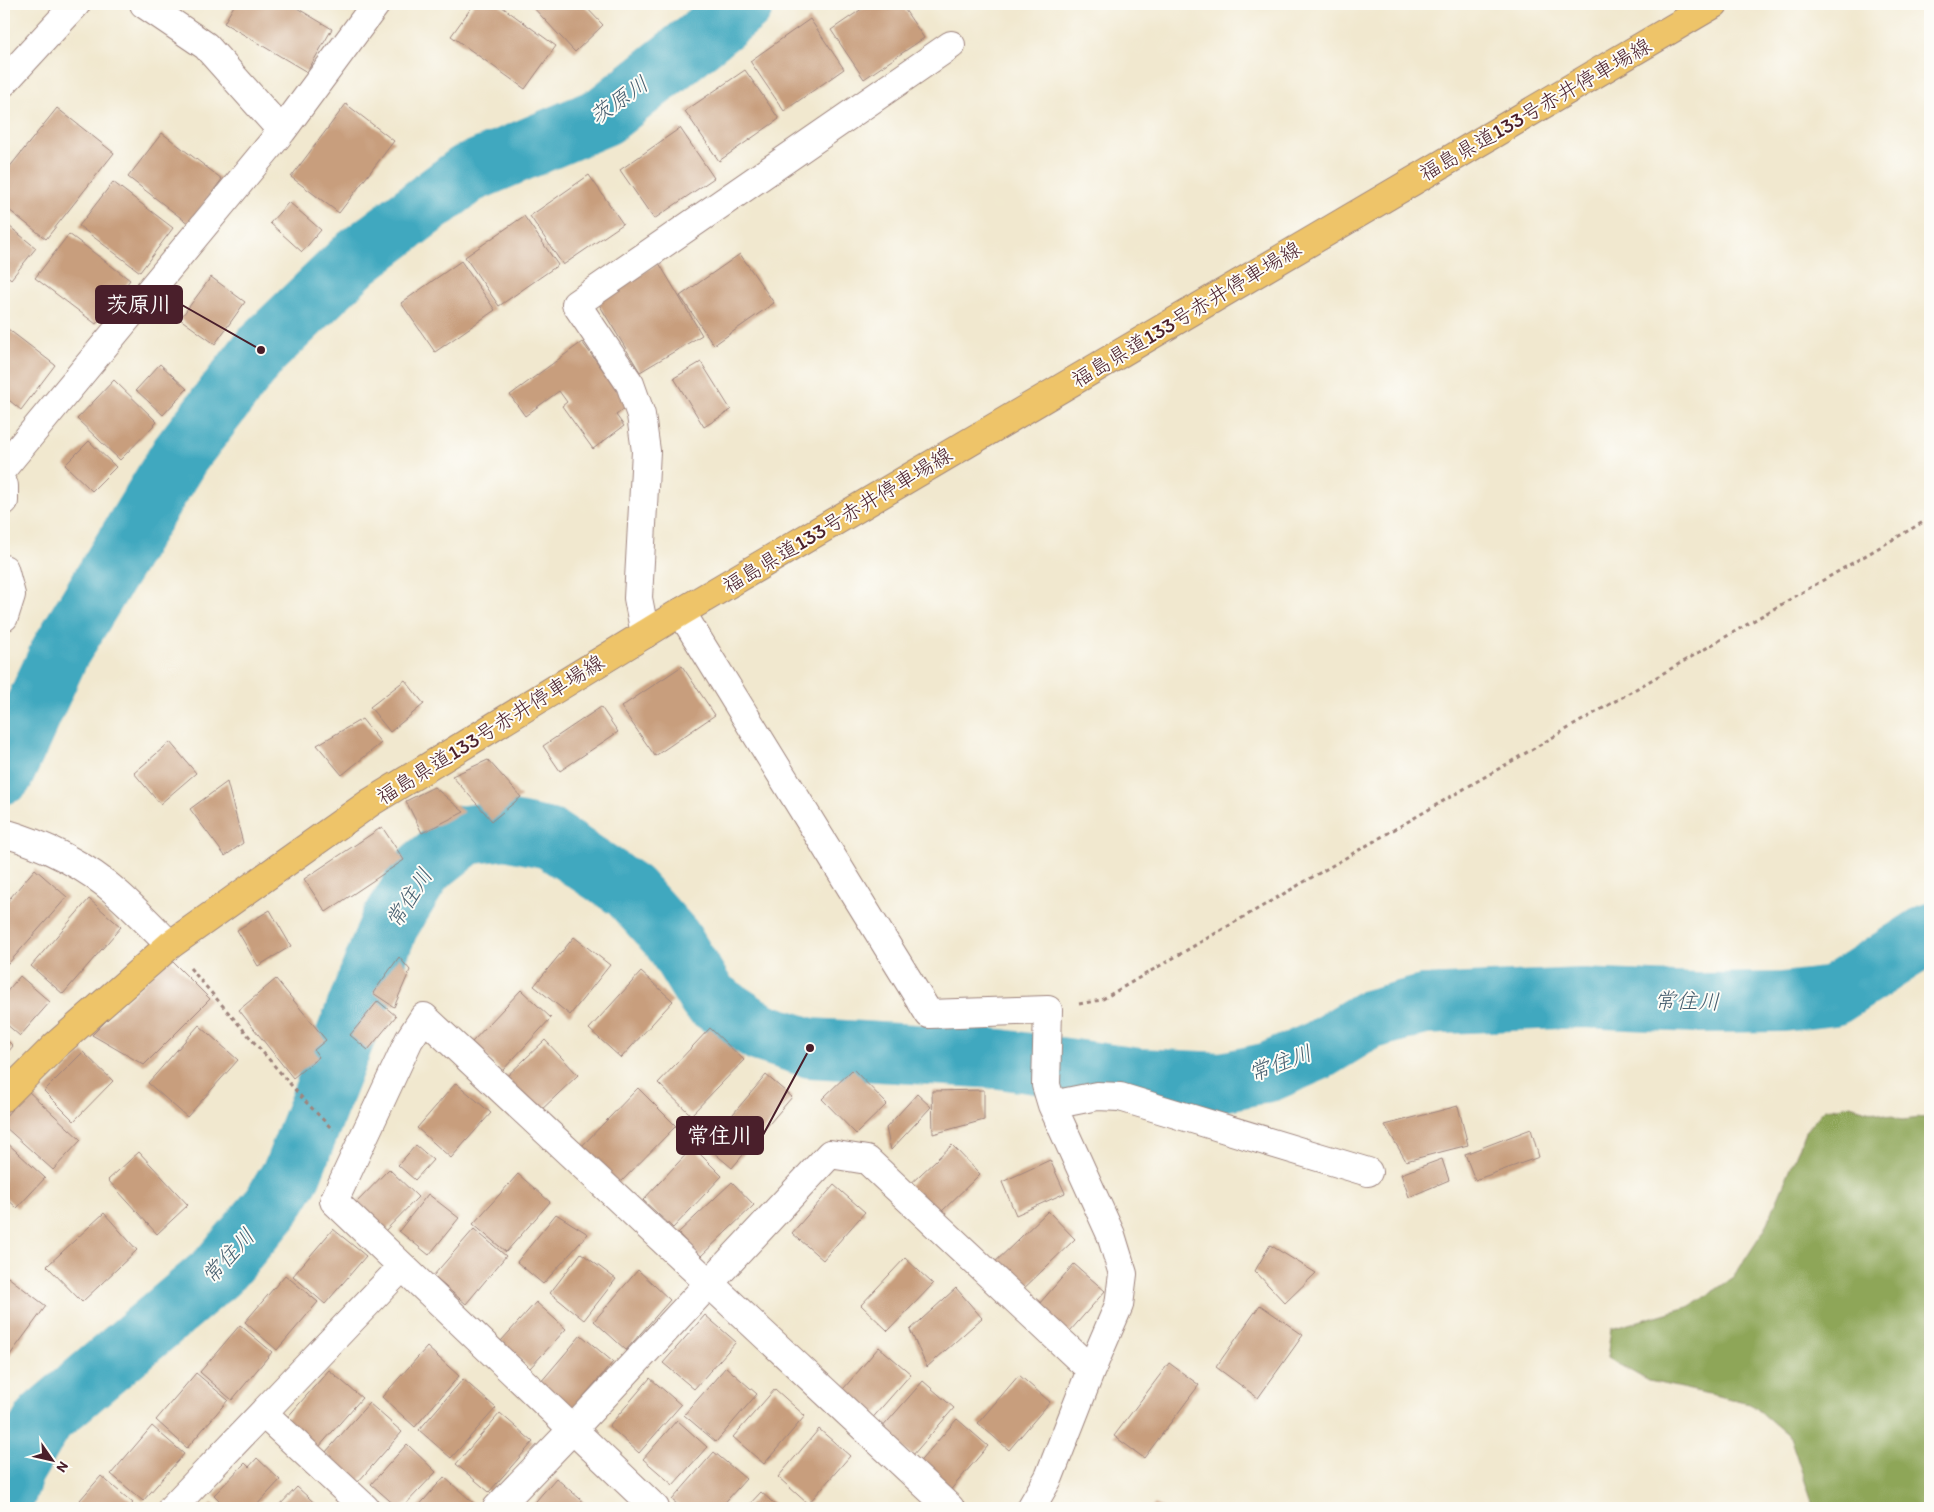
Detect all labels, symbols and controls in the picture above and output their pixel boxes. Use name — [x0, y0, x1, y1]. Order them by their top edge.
street label: 福島県道133号赤井停車場線 — [1415, 32, 1655, 186]
water label: 茨原川 — [584, 70, 654, 130]
street label: 福島県道133号赤井停車場線 — [1067, 235, 1305, 393]
callout: 茨原川 — [96, 286, 182, 323]
text: 茨原川 — [106, 291, 172, 318]
street label: 福島県道133号赤井停車場線 — [718, 441, 956, 599]
street label: 福島県道133号赤井停車場線 — [372, 649, 608, 809]
water label: 常住川 — [380, 863, 438, 933]
water label: 常住川 — [1654, 987, 1720, 1015]
water label: 常住川 — [1244, 1039, 1316, 1087]
callout: 常住川 — [677, 1117, 763, 1154]
text: 常住川 — [687, 1122, 753, 1149]
water label: 常住川 — [196, 1223, 260, 1289]
north arrow — [28, 1434, 78, 1484]
text: N — [53, 1458, 72, 1476]

